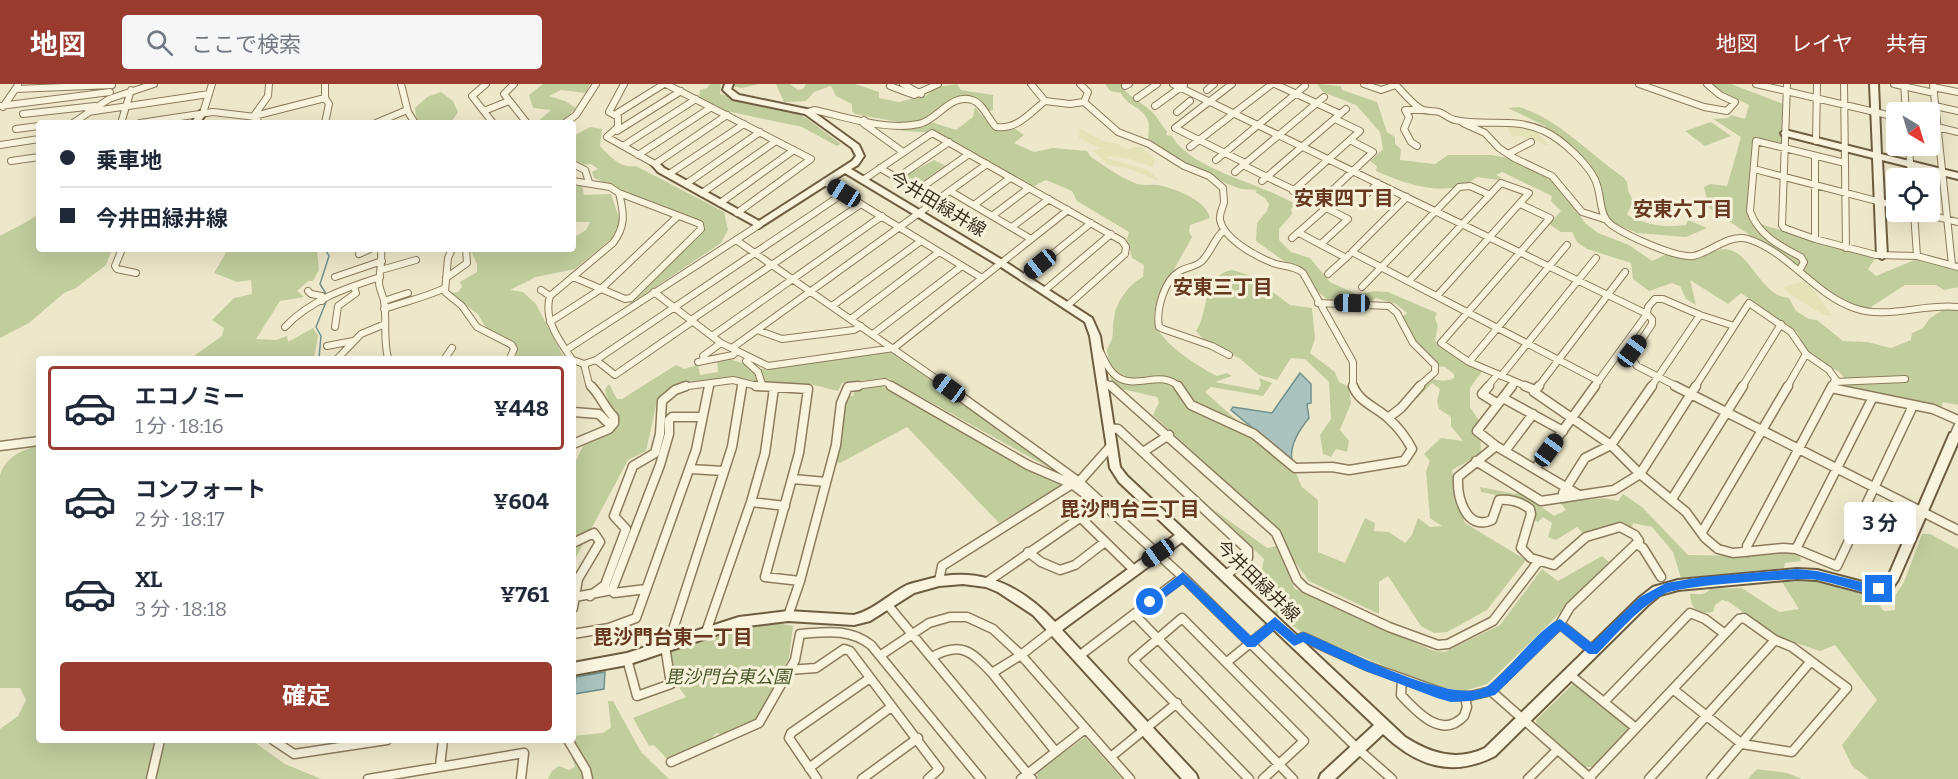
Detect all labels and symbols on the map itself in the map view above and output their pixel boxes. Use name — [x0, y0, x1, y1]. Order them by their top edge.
north arrow — [1886, 102, 1940, 156]
street label: 今井田緑井線 — [886, 167, 990, 241]
car — [824, 176, 864, 210]
district label: 安東四丁目 — [1294, 186, 1394, 210]
district label: 安東六丁目 — [1633, 197, 1733, 221]
car — [1020, 246, 1060, 282]
district label: 安東三丁目 — [1173, 275, 1273, 299]
car — [1334, 294, 1370, 312]
car — [1614, 331, 1650, 371]
car — [929, 370, 969, 406]
car — [1531, 430, 1567, 470]
district label: 毘沙門台三丁目 — [1060, 497, 1200, 521]
callout: 3 分 — [1843, 502, 1915, 544]
car — [1138, 535, 1178, 571]
street label: 今井田緑井線 — [1212, 536, 1304, 626]
route end — [1865, 575, 1892, 602]
route start — [1136, 588, 1163, 615]
district label: 毘沙門台東一丁目 — [593, 625, 753, 649]
park label: 毘沙門台東公園 — [665, 666, 794, 688]

